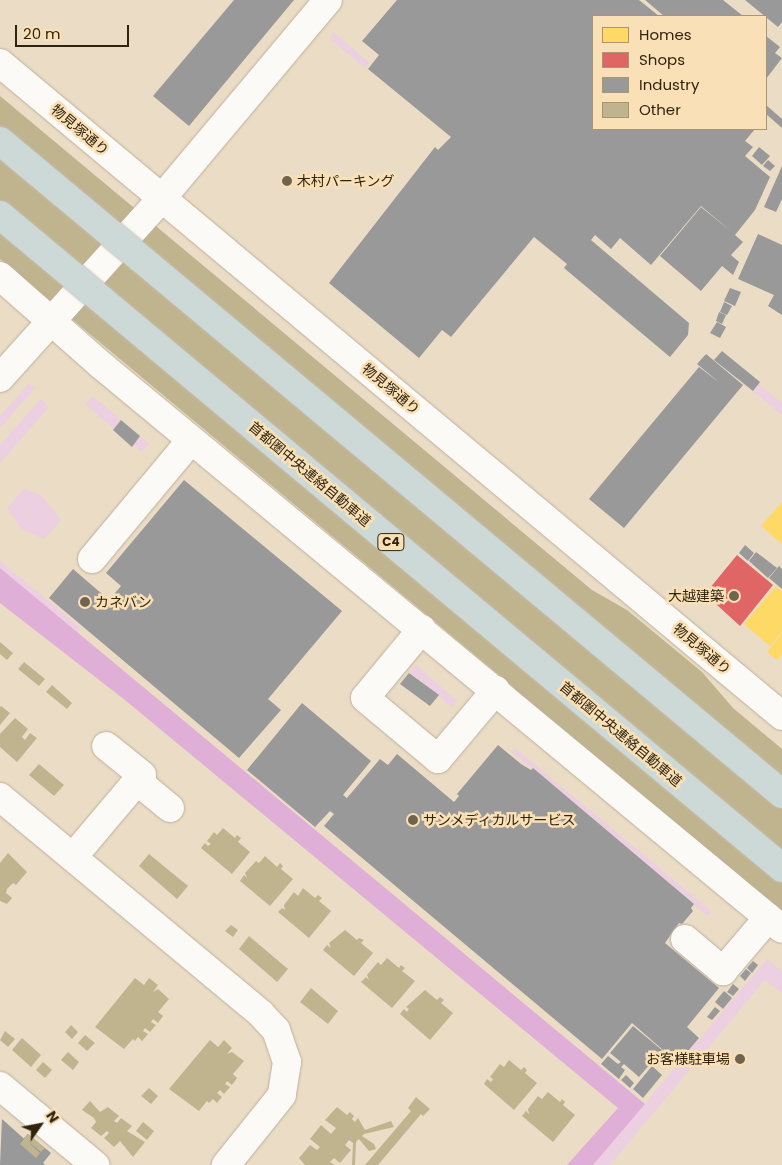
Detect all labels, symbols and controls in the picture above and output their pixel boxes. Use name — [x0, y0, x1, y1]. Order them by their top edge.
scale bar — [18, 15, 131, 47]
legend — [592, 15, 767, 130]
text: 20 m — [23, 23, 61, 44]
text: Homes — [639, 24, 692, 45]
text: Shops — [639, 49, 685, 70]
text: Industry — [639, 74, 699, 95]
text: Other — [639, 99, 681, 120]
street label: 物見塚通り — [48, 101, 112, 159]
place label: 木村パーキング — [297, 173, 395, 189]
marker: 木村パーキング — [281, 175, 293, 187]
street label: 物見塚通り — [359, 360, 423, 418]
street label: 首都圏中央連絡自動車道 — [246, 418, 374, 530]
road number: C4 — [377, 532, 405, 552]
place label: 大越建築 — [668, 588, 724, 604]
marker: 大越建築 — [728, 590, 740, 602]
place label: カネバン — [95, 594, 151, 610]
marker: カネバン — [79, 596, 91, 608]
street label: 物見塚通り — [670, 620, 734, 678]
street label: 首都圏中央連絡自動車道 — [557, 678, 685, 790]
place label: サンメディカルサービス — [423, 812, 577, 828]
marker: サンメディカルサービス — [407, 814, 419, 826]
place label: お客様駐車場 — [646, 1051, 730, 1067]
marker: お客様駐車場 — [734, 1053, 746, 1065]
north arrow — [15, 1100, 65, 1150]
text: N — [41, 1107, 64, 1127]

